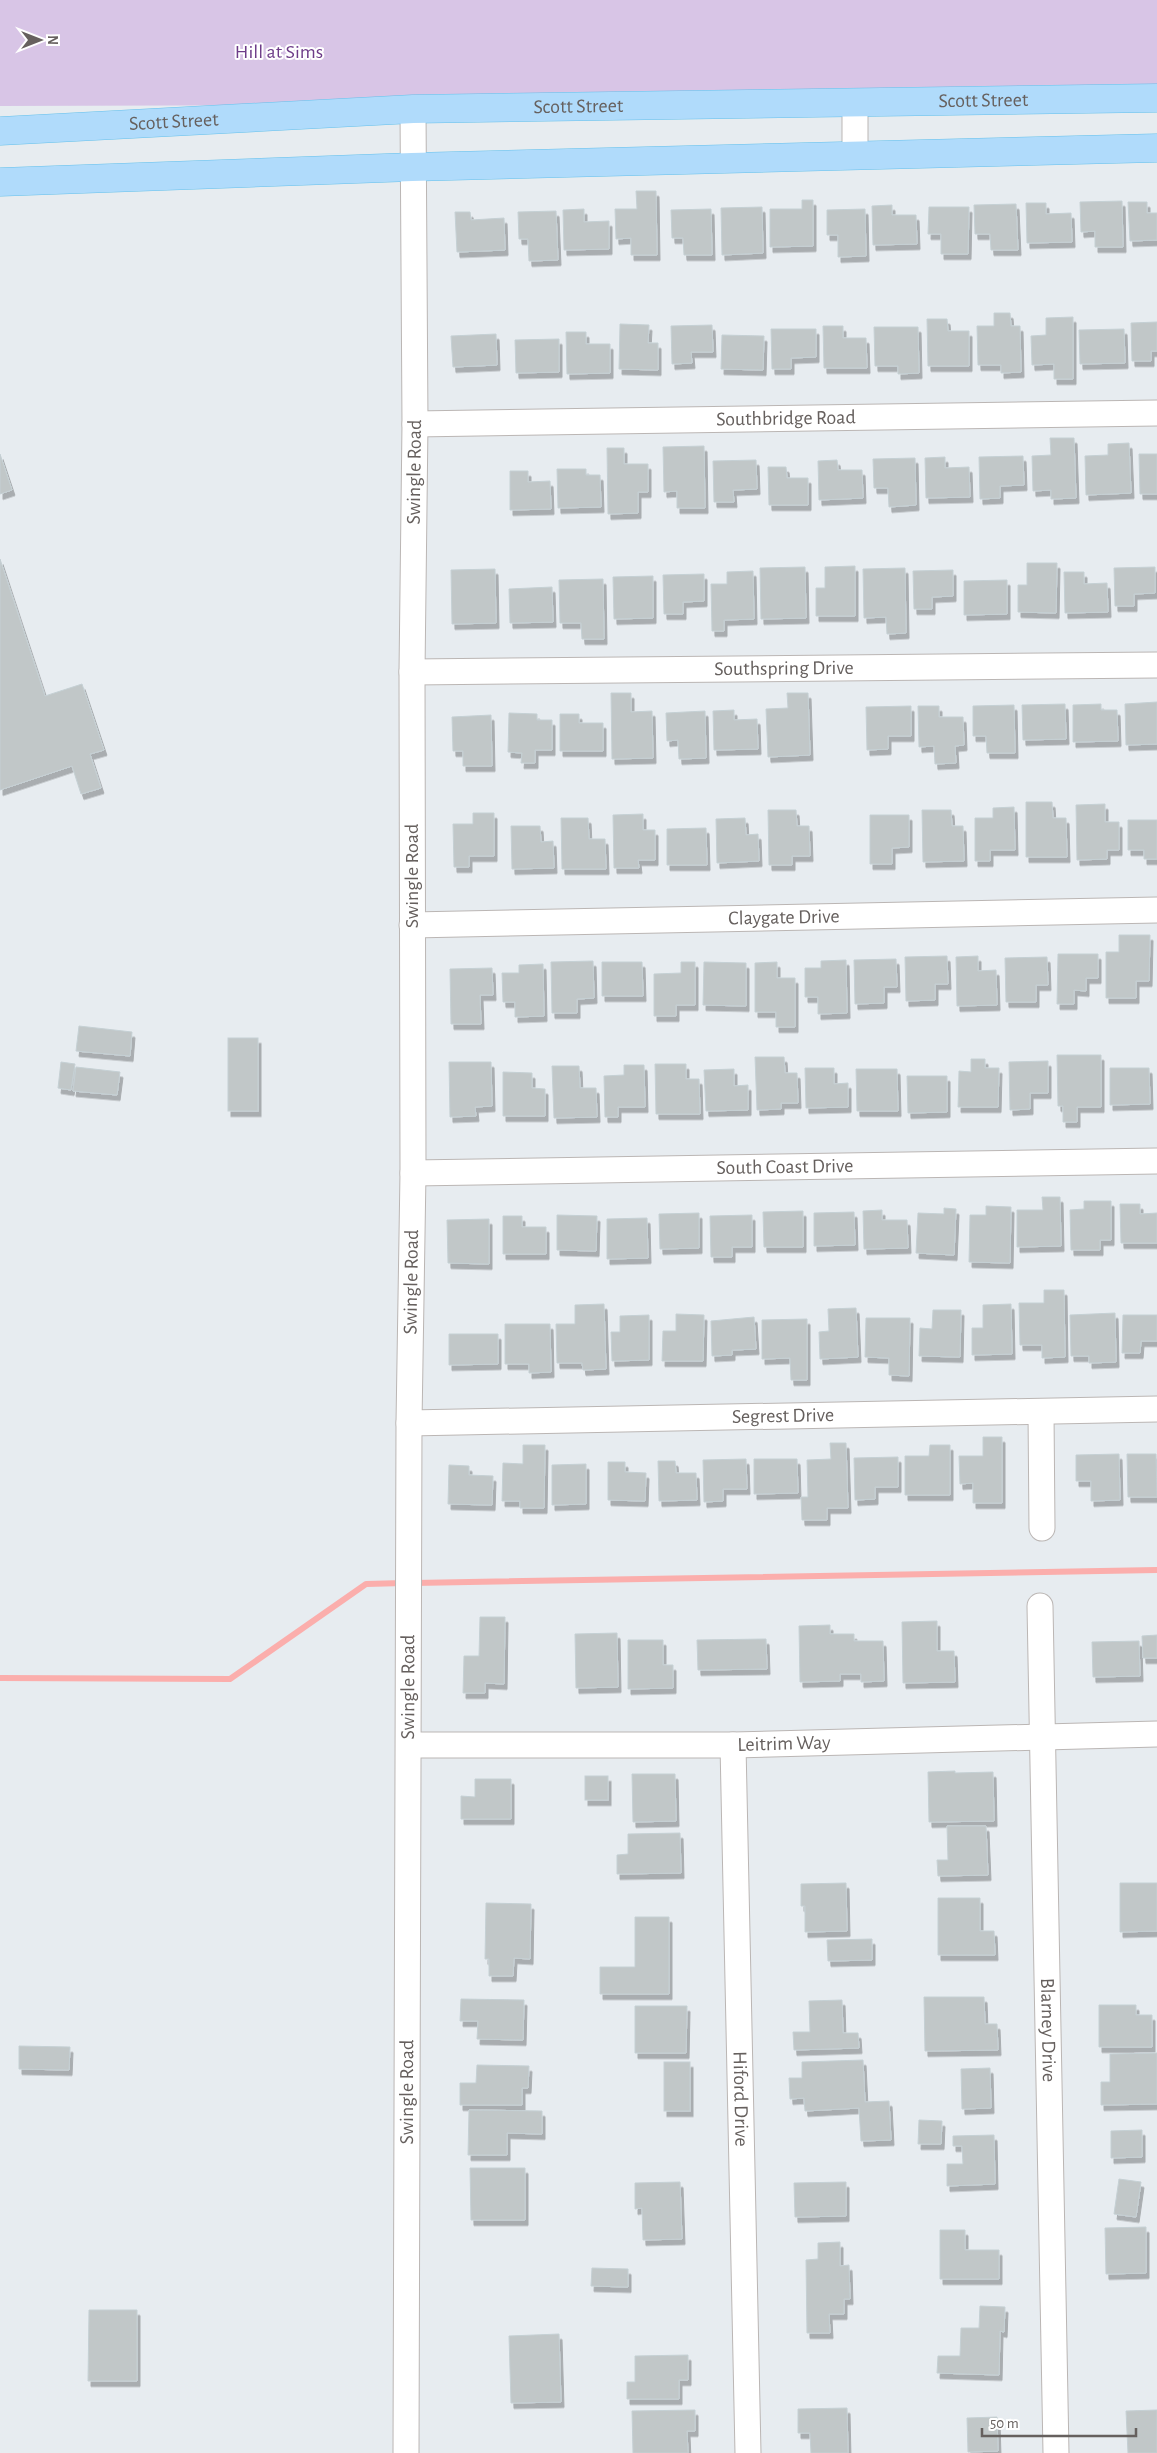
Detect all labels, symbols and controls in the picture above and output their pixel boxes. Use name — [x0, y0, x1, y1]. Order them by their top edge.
north arrow — [15, 15, 65, 65]
text: N — [45, 35, 59, 45]
park label: Hill at Sims — [235, 42, 323, 62]
street label: Scott Street — [938, 90, 1029, 111]
street label: Scott Street — [533, 96, 624, 117]
street label: Scott Street — [128, 109, 220, 134]
street label: Southbridge Road — [716, 407, 856, 430]
street label: Swingle Road — [404, 420, 425, 525]
street label: Southspring Drive — [714, 658, 854, 679]
street label: Swingle Road — [402, 824, 422, 928]
street label: Claygate Drive — [728, 906, 840, 929]
street label: South Coast Drive — [716, 1156, 854, 1178]
street label: Swingle Road — [400, 1229, 422, 1335]
street label: Segrest Drive — [732, 1405, 834, 1427]
street label: Swingle Road — [398, 1635, 418, 1739]
street label: Leitrim Way — [737, 1732, 831, 1755]
street label: Blarney Drive — [1037, 1978, 1059, 2082]
street label: Swingle Road — [397, 2040, 417, 2144]
street label: Hiford Drive — [729, 2051, 752, 2147]
scale bar — [982, 2406, 1136, 2438]
text: 50 m — [990, 2416, 1019, 2431]

